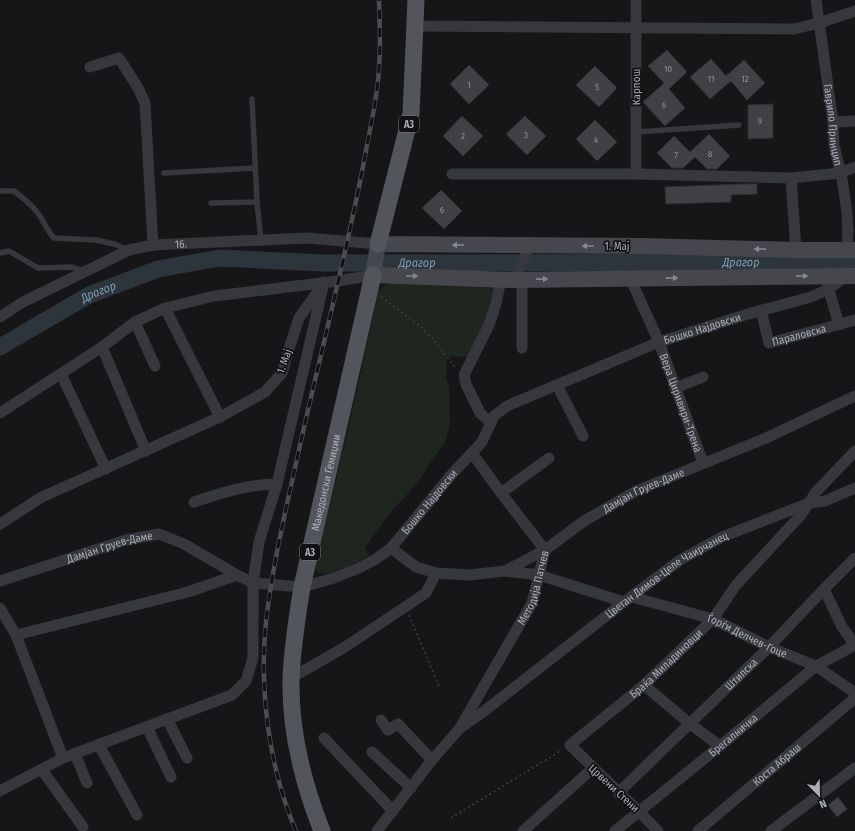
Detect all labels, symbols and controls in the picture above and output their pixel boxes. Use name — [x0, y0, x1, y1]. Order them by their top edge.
house number: 10 — [664, 64, 672, 74]
street label: Карпош — [630, 69, 643, 105]
house number: 11 — [708, 74, 714, 84]
house number: 12 — [741, 74, 749, 84]
house number: 1 — [467, 80, 471, 90]
house number: 5 — [595, 82, 599, 92]
street label: Гаврило Принцип — [821, 83, 845, 167]
house number: 6 — [662, 100, 667, 110]
road number: A3 — [399, 116, 419, 132]
house number: 9 — [758, 116, 762, 126]
house number: 3 — [524, 130, 528, 140]
house number: 2 — [461, 131, 465, 141]
house number: 4 — [594, 135, 599, 145]
house number: 8 — [708, 149, 713, 159]
house number: 7 — [674, 150, 678, 160]
house number: 6 — [440, 205, 445, 215]
street label: 16. — [175, 237, 187, 251]
street label: 1. Мај — [604, 240, 630, 253]
one-way arrow — [451, 242, 464, 248]
one-way arrow — [581, 243, 594, 249]
one-way arrow — [753, 246, 766, 252]
water label: Драгор — [722, 255, 759, 269]
water label: Драгор — [398, 256, 436, 270]
one-way arrow — [406, 273, 418, 280]
one-way arrow — [796, 273, 809, 279]
one-way arrow — [666, 274, 678, 281]
one-way arrow — [536, 276, 549, 282]
water label: Драгор — [77, 278, 118, 306]
street label: Бошко Најдовски — [662, 311, 743, 347]
street label: Параловска — [771, 322, 827, 349]
street label: 1. Мај — [274, 347, 295, 375]
street label: Вера Циривири-Трена — [657, 352, 705, 454]
street label: Македонски Гемиџии — [309, 433, 344, 532]
street label: Дамјан Груев-Даме — [600, 466, 686, 516]
street label: Бошко Најдовски — [399, 467, 460, 537]
street label: Дамјан Груев-Даме — [64, 529, 154, 566]
street label: Цветан Димов-Целе Чаирчанец — [603, 529, 730, 621]
road number: A3 — [300, 544, 320, 560]
street label: Методија Патчев — [515, 549, 552, 627]
street label: Ѓорѓи Делчев-Гоце — [706, 611, 789, 661]
street label: Браќа Миладиновци — [627, 627, 705, 701]
street label: Штипска — [722, 656, 760, 693]
street label: Брегалничка — [706, 711, 760, 760]
street label: Коста Абраш — [750, 741, 804, 789]
street label: Црвени Стени — [586, 762, 642, 815]
north arrow — [799, 775, 839, 815]
text: N — [817, 796, 828, 811]

